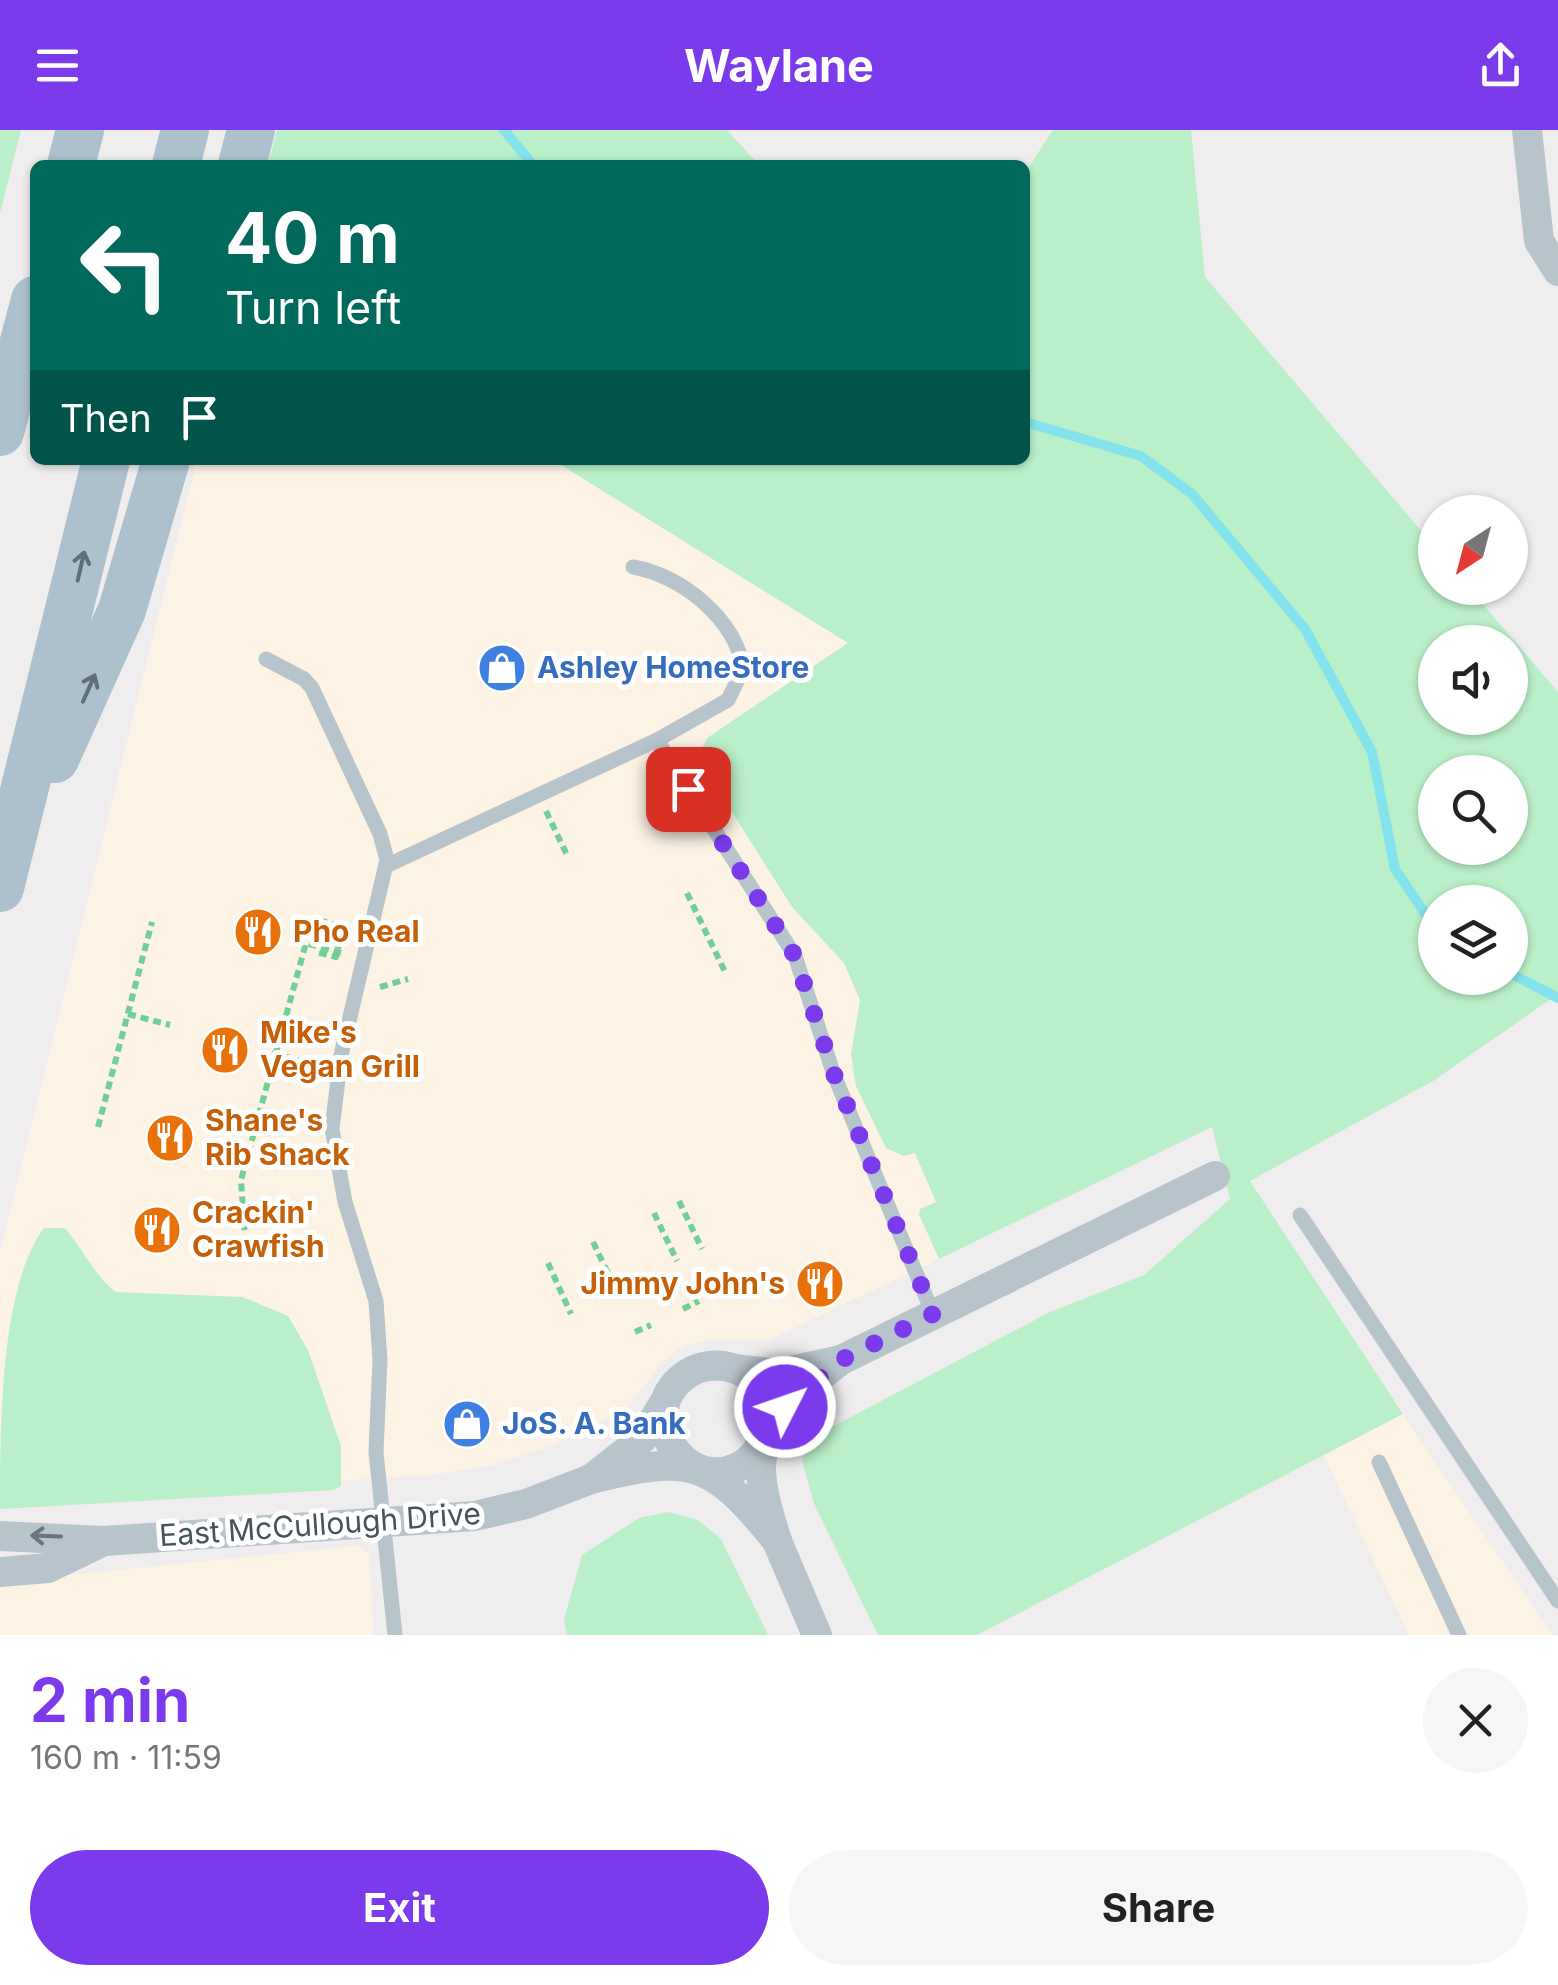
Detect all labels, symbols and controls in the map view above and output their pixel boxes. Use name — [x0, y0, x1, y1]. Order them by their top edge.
icon: menu — [30, 38, 85, 93]
text: Waylane — [684, 38, 874, 93]
icon: share — [1473, 38, 1528, 93]
text: 40 m — [225, 195, 400, 280]
icon: left — [60, 200, 190, 330]
text: Turn left — [225, 280, 401, 335]
icon: arrive — [172, 390, 227, 445]
text: Then — [60, 395, 152, 441]
north arrow — [1418, 495, 1528, 605]
map controls — [1418, 495, 1528, 995]
one-way arrow — [73, 551, 91, 583]
button: sound — [1418, 625, 1528, 735]
shop icon: Ashley HomeStore — [476, 642, 528, 694]
place label: Ashley HomeStore — [537, 649, 809, 685]
one-way arrow — [81, 673, 99, 704]
pin — [646, 747, 731, 832]
button: search — [1418, 755, 1528, 865]
icon: arrive — [661, 762, 716, 817]
button: layers — [1418, 885, 1528, 995]
restaurant icon: Pho Real — [232, 906, 284, 958]
place label: Pho Real — [293, 913, 420, 949]
place label: Mike's Vegan Grill — [260, 1014, 420, 1084]
restaurant icon: Mike's Vegan Grill — [199, 1024, 251, 1076]
place label: Shane's Rib Shack — [205, 1102, 350, 1172]
restaurant icon: Shane's Rib Shack — [144, 1112, 196, 1164]
place label: Crackin' Crawfish — [192, 1194, 325, 1264]
restaurant icon: Crackin' Crawfish — [131, 1204, 183, 1256]
restaurant icon: Jimmy John's — [794, 1258, 846, 1310]
place label: Jimmy John's — [581, 1265, 785, 1301]
position arrow — [733, 1355, 837, 1459]
shop icon: JoS. A. Bank — [441, 1398, 493, 1450]
place label: JoS. A. Bank — [502, 1405, 686, 1441]
street label: East McCullough Drive — [158, 1495, 482, 1553]
one-way arrow — [31, 1526, 63, 1545]
text: 2 min — [30, 1664, 190, 1736]
button: close — [1423, 1668, 1528, 1773]
text: 160 m · 11:59 — [30, 1738, 222, 1777]
button: Exit — [30, 1850, 769, 1965]
button: Share — [789, 1850, 1528, 1965]

